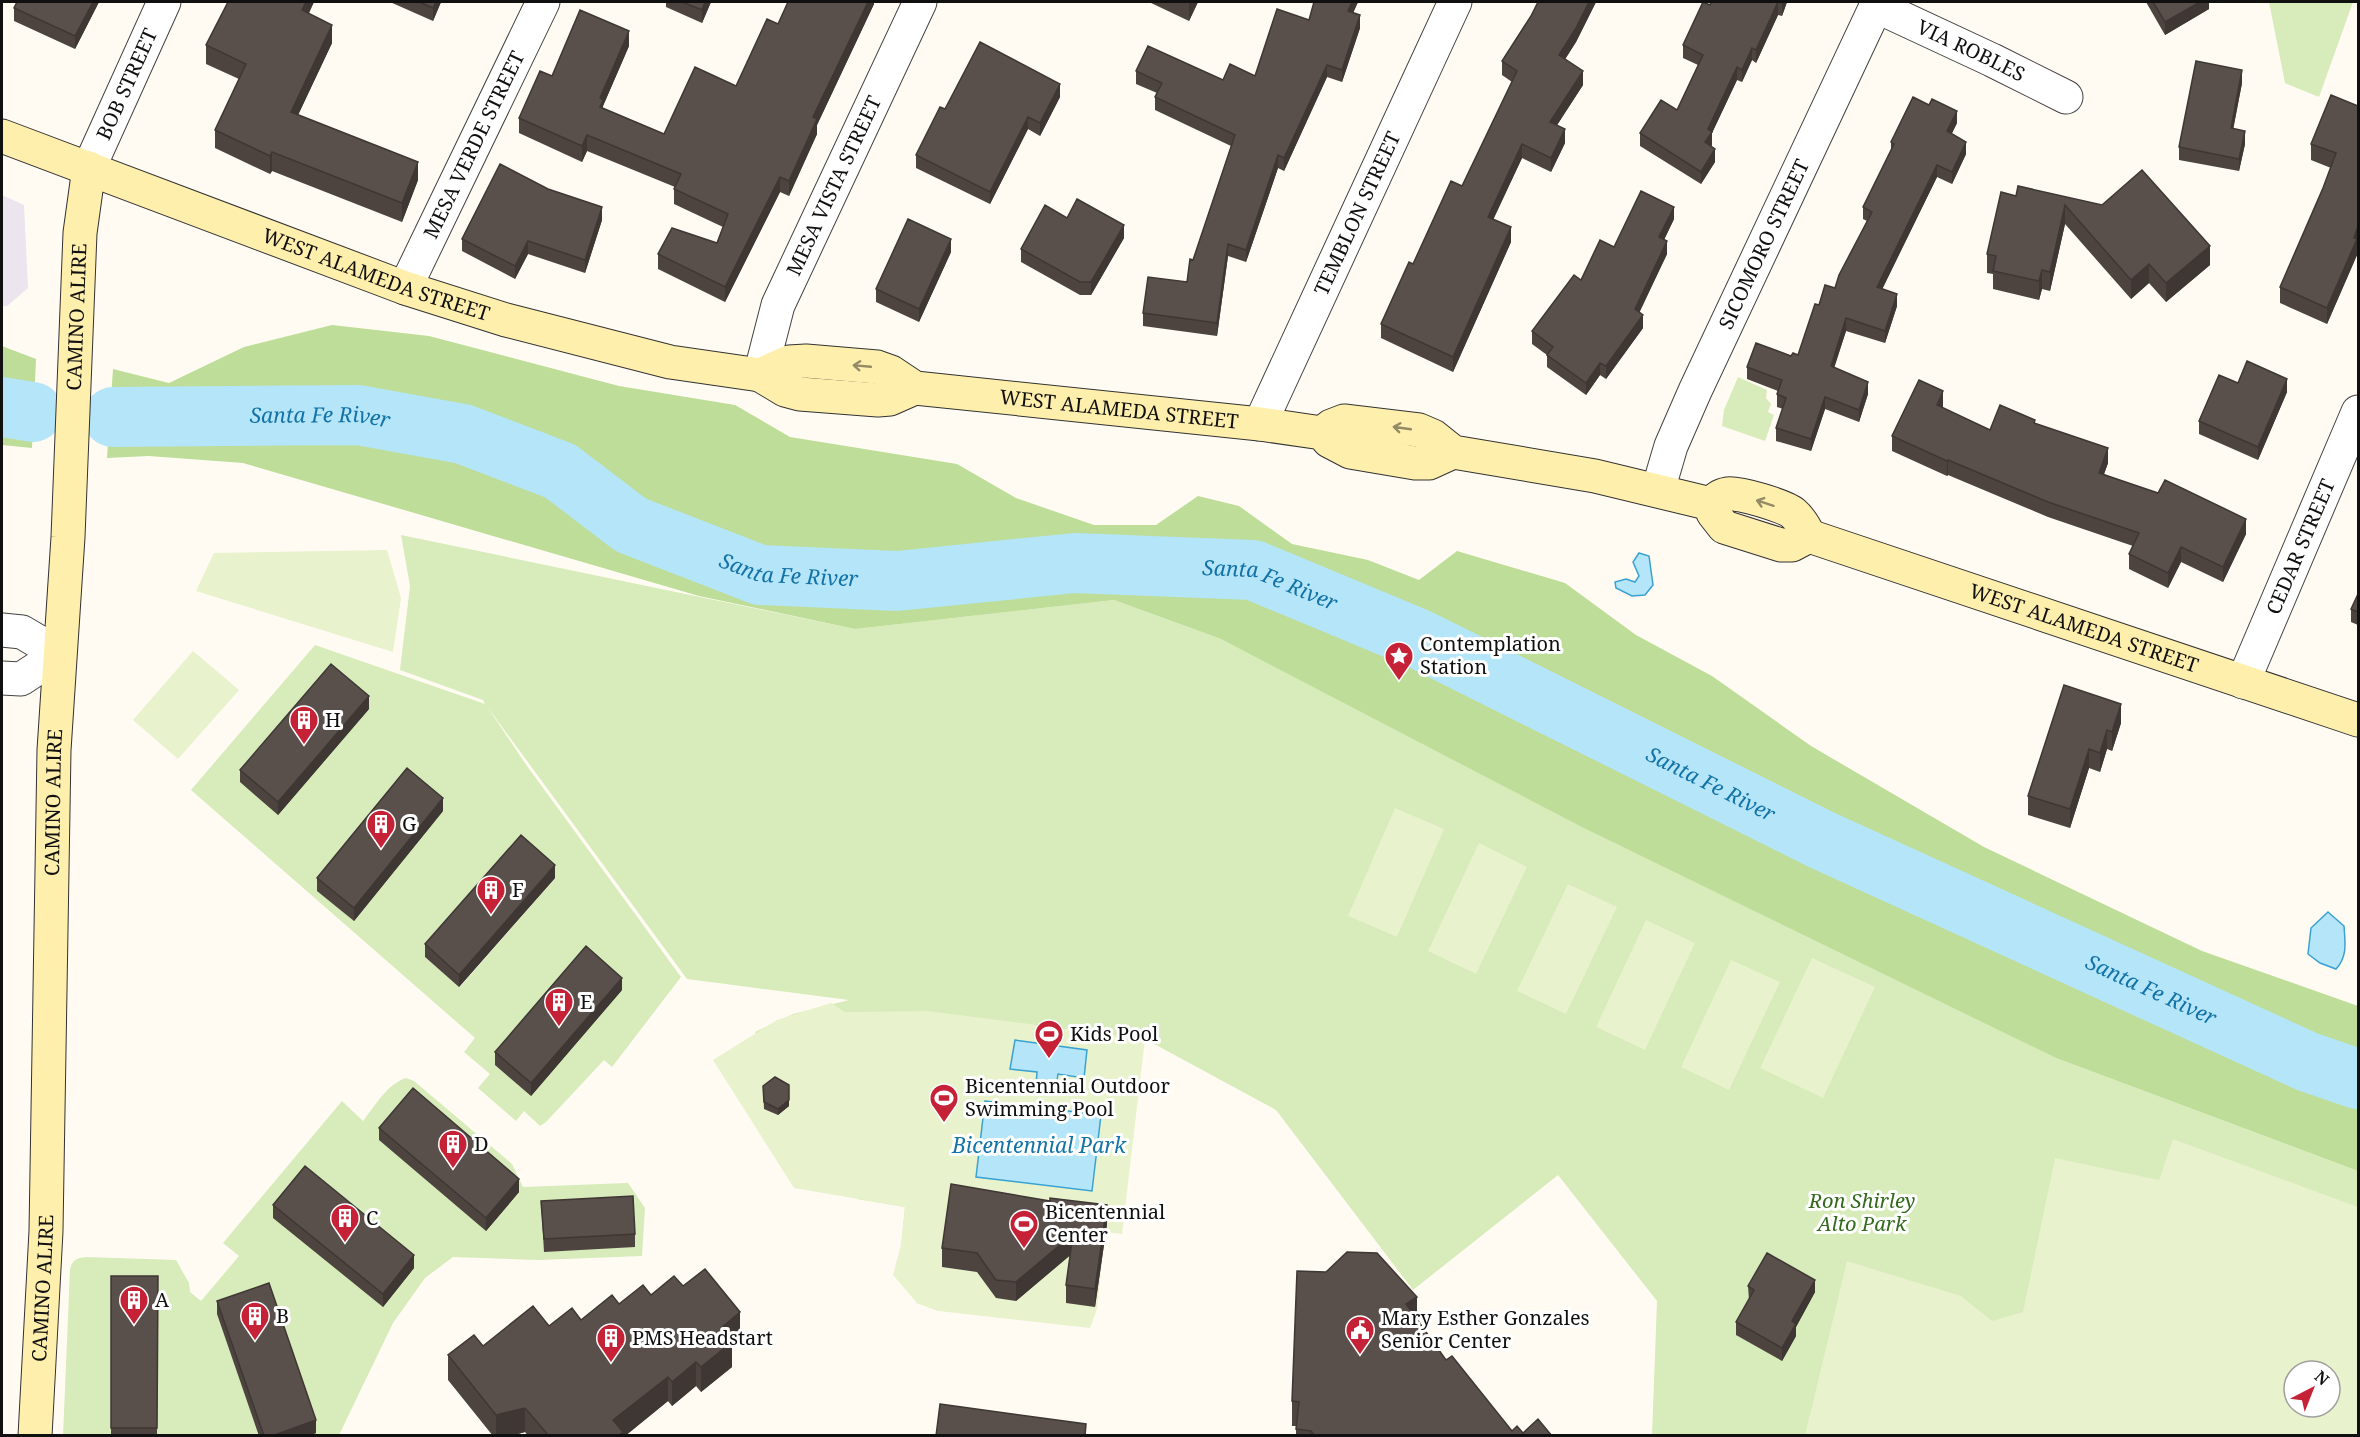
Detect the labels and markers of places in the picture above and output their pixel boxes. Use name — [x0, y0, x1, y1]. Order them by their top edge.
place label: Contemplation Station — [1420, 630, 1561, 680]
place icon: Contemplation Station — [1383, 640, 1415, 682]
building icon: H — [288, 704, 320, 746]
place label: H — [325, 706, 341, 733]
building icon: G — [365, 808, 397, 850]
place label: G — [402, 810, 416, 837]
building icon: F — [475, 874, 507, 916]
place label: F — [512, 876, 524, 903]
building icon: E — [543, 986, 575, 1028]
place label: E — [580, 988, 592, 1015]
sports icon: Kids Pool — [1033, 1018, 1065, 1060]
place label: Kids Pool — [1070, 1020, 1158, 1047]
place label: Bicentennial Outdoor Swimming Pool — [965, 1072, 1170, 1122]
sports icon: Bicentennial Outdoor Swimming Pool — [928, 1082, 960, 1124]
building icon: D — [437, 1128, 469, 1170]
place label: D — [474, 1130, 489, 1157]
place label: Bicentennial Center — [1045, 1198, 1165, 1248]
building icon: C — [329, 1202, 361, 1244]
place label: C — [366, 1204, 378, 1231]
sports icon: Bicentennial Center — [1008, 1208, 1040, 1250]
building icon: A — [118, 1284, 150, 1326]
place label: A — [155, 1286, 170, 1313]
building icon: B — [239, 1300, 271, 1342]
place label: B — [276, 1302, 289, 1329]
place label: Mary Esther Gonzales Senior Center — [1381, 1304, 1590, 1354]
public building icon: Mary Esther Gonzales Senior Center — [1344, 1314, 1376, 1356]
building icon: PMS Headstart — [595, 1322, 627, 1364]
place label: PMS Headstart — [632, 1324, 773, 1351]

